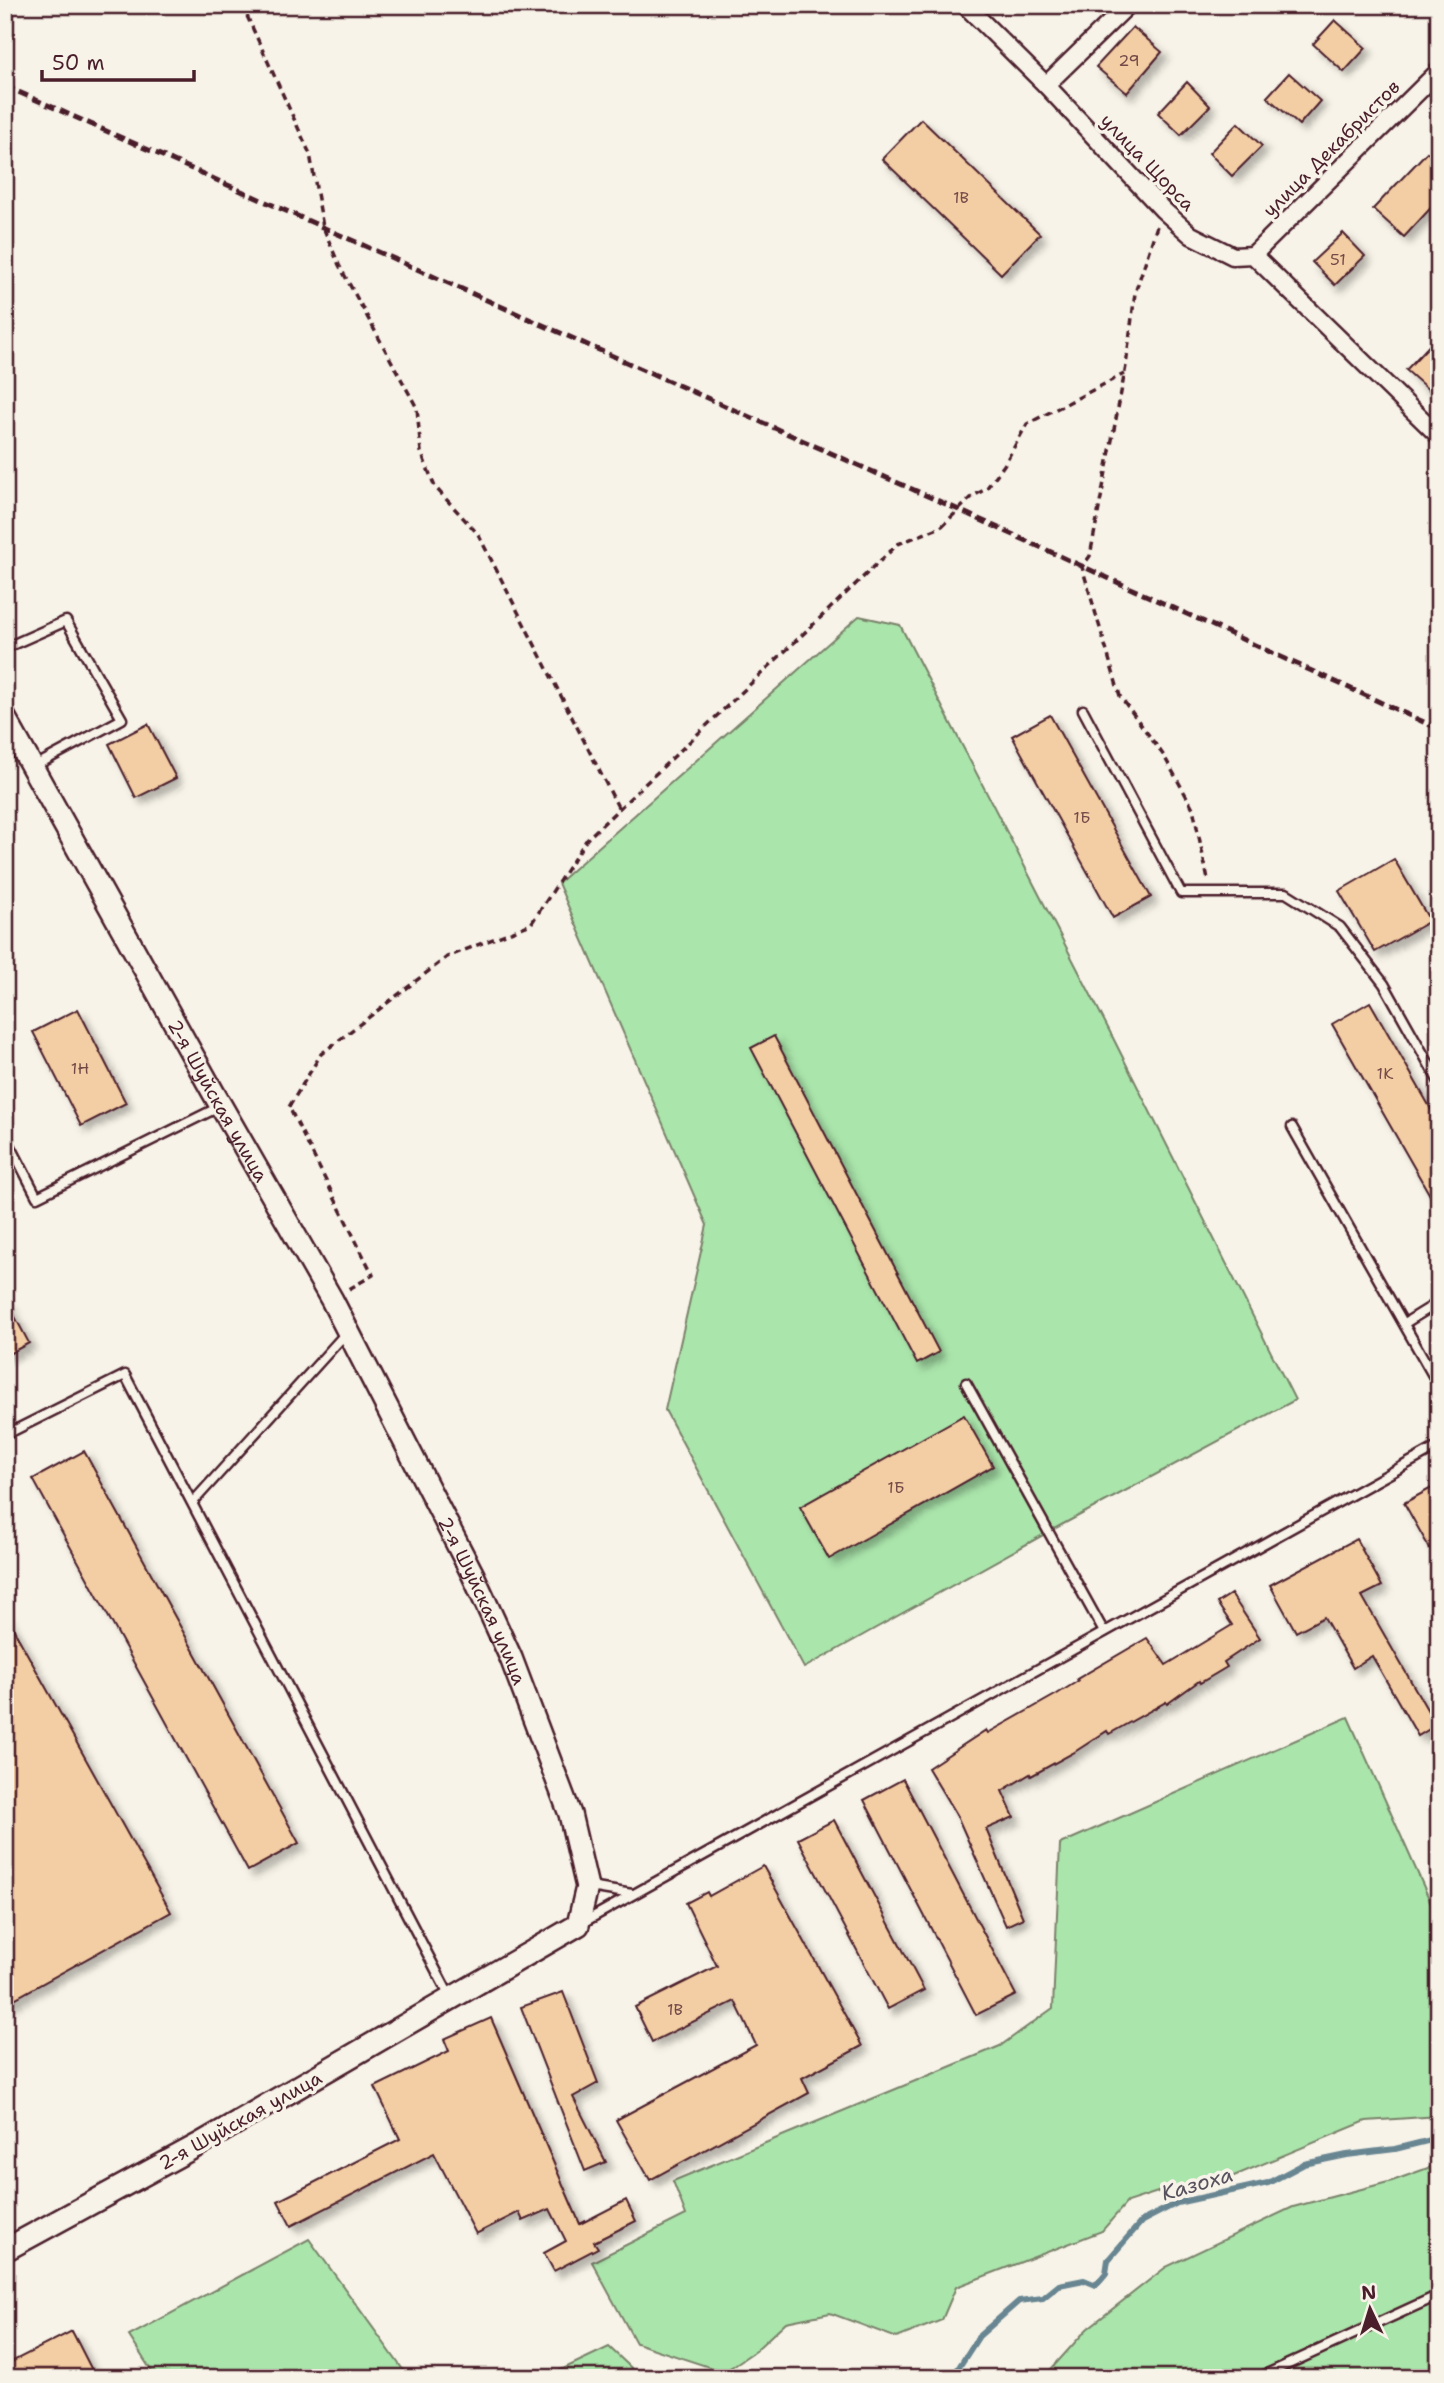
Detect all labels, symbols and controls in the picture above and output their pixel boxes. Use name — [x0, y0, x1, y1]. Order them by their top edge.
scale bar — [42, 38, 194, 82]
text: 50 m — [52, 49, 105, 77]
house number: 29 — [1118, 50, 1140, 71]
street label: улица Декабристов — [1257, 74, 1405, 222]
street label: улица Щорса — [1095, 108, 1201, 216]
house number: 1В — [953, 187, 969, 208]
house number: 51 — [1330, 249, 1346, 270]
house number: 1Б — [1073, 807, 1091, 828]
street label: 2-я Шуйская улица — [162, 1015, 274, 1187]
house number: 1Н — [71, 1058, 89, 1079]
house number: 1К — [1376, 1063, 1394, 1084]
house number: 1Б — [887, 1477, 905, 1498]
street label: 2-я Шуйская улица — [432, 1512, 532, 1689]
house number: 1В — [667, 1999, 683, 2020]
street label: 2-я Шуйская улица — [154, 2065, 326, 2176]
water label: Казоха — [1158, 2160, 1236, 2208]
north arrow — [1336, 2274, 1406, 2344]
text: N — [1360, 2280, 1377, 2306]

